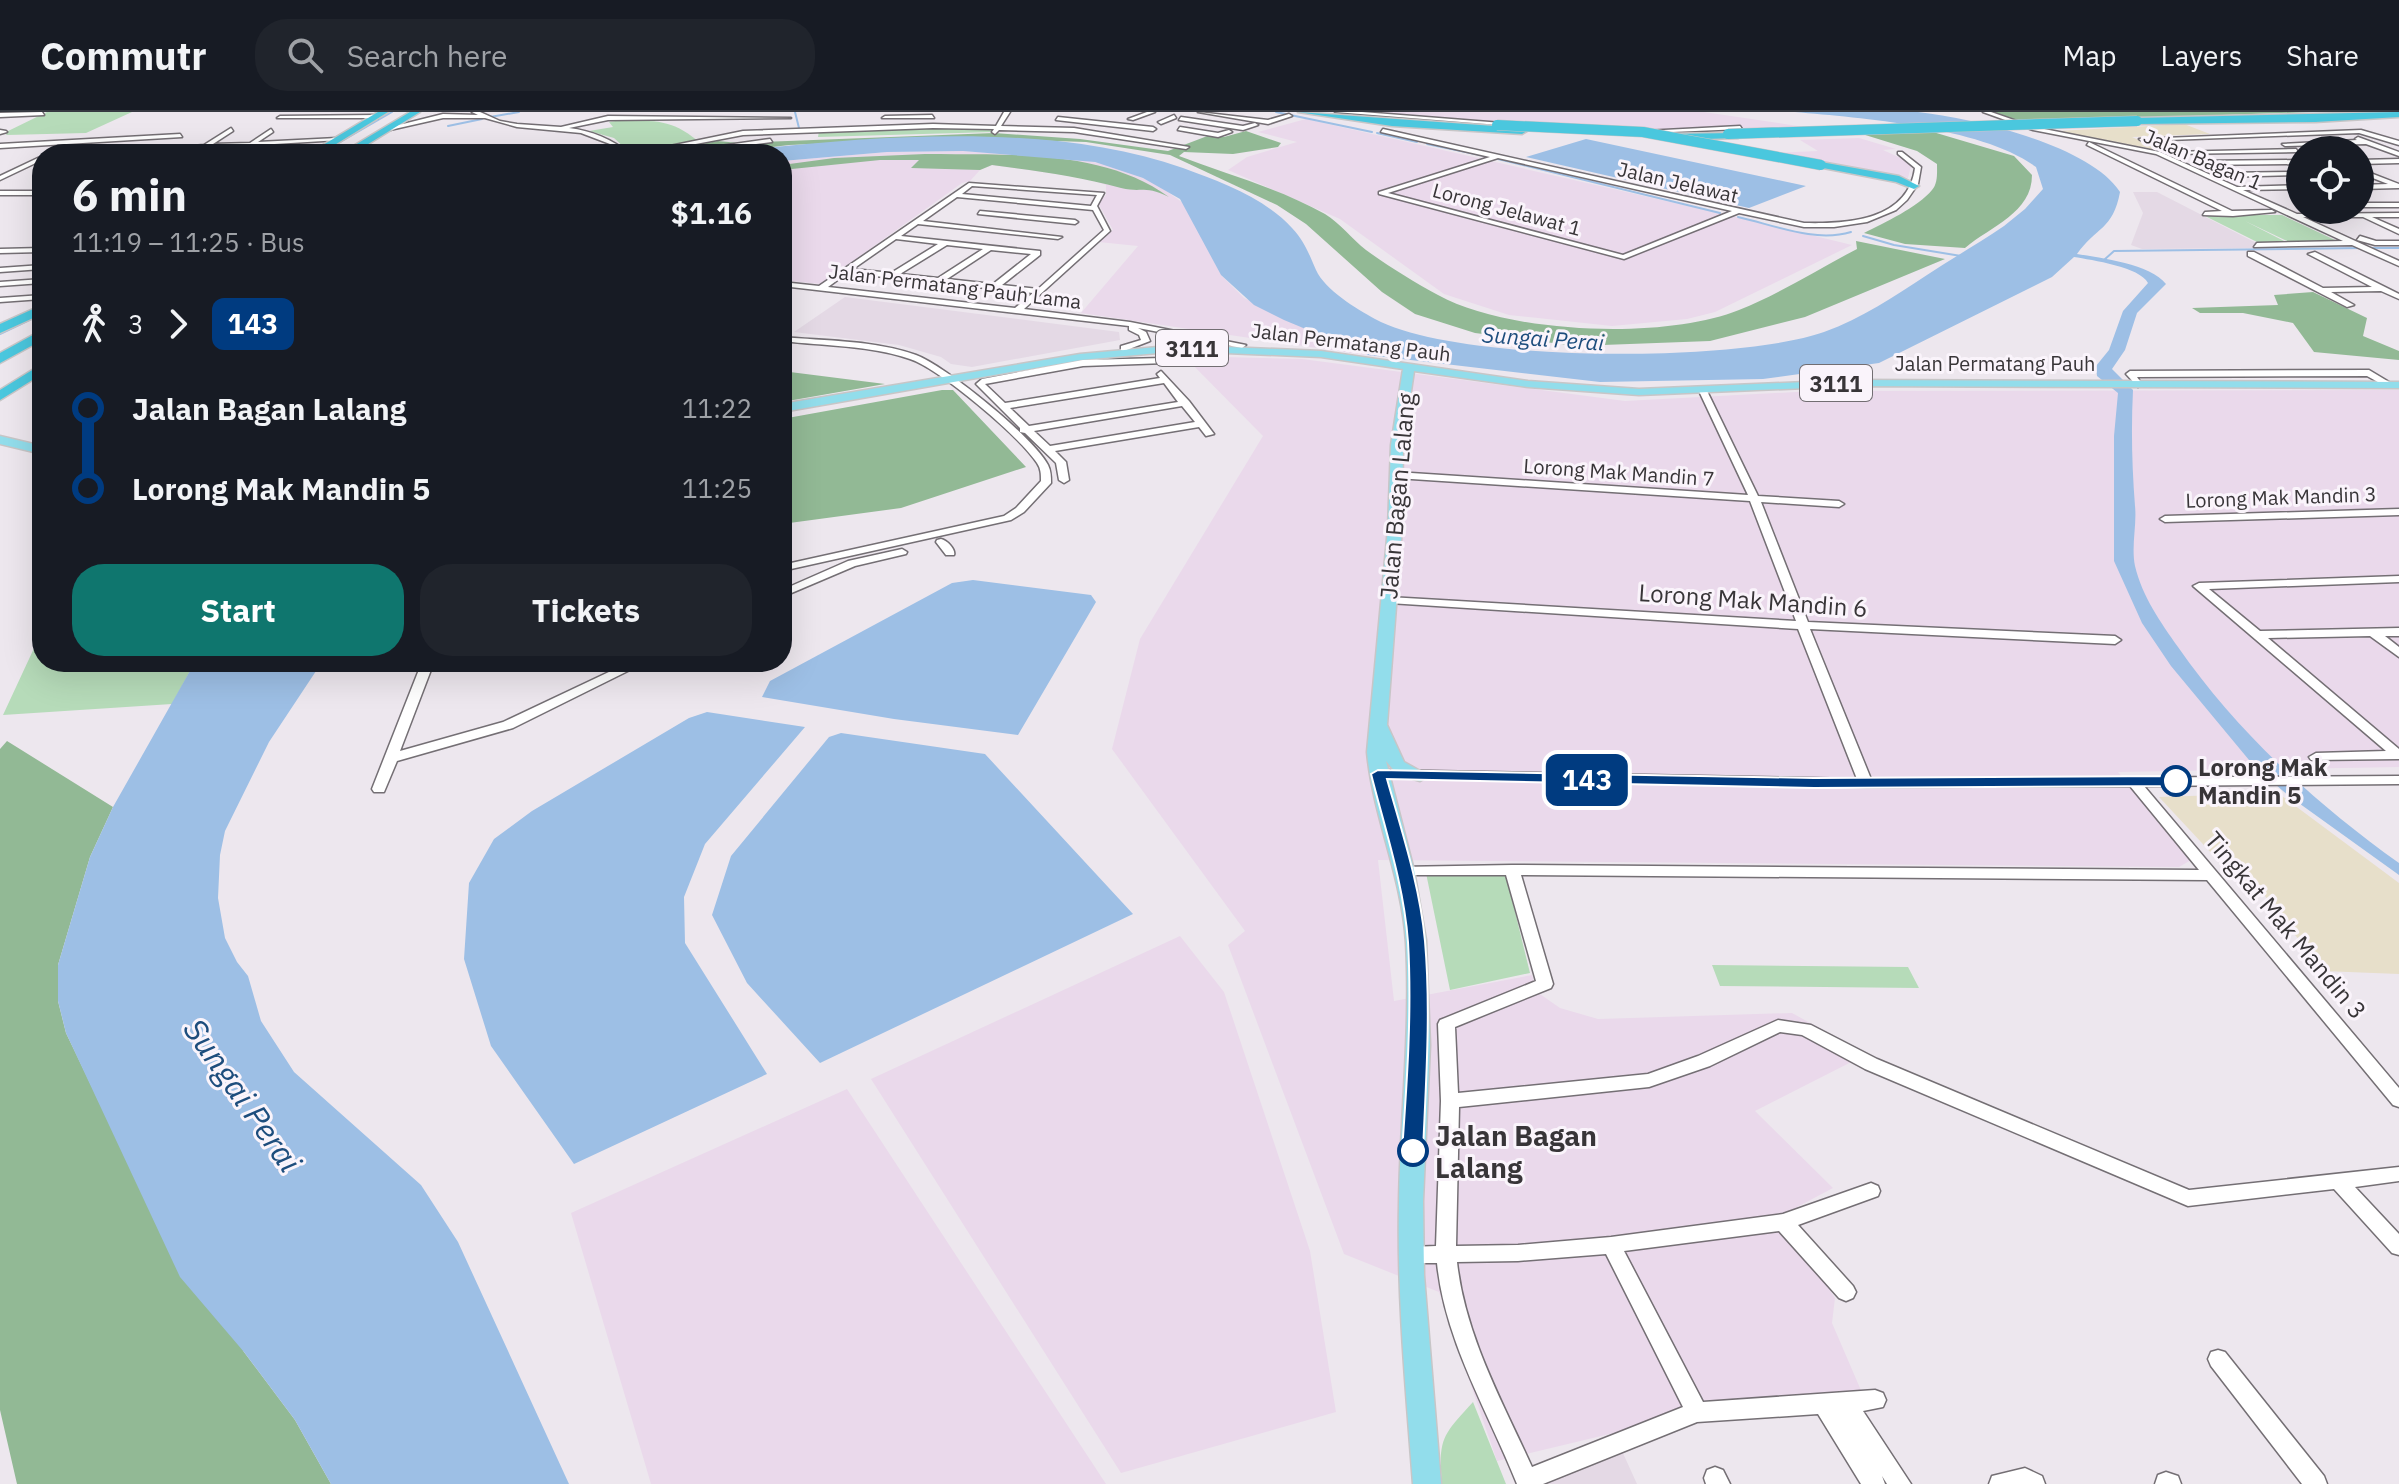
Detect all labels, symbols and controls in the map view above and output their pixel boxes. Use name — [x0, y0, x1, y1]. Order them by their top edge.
search box — [255, 19, 815, 91]
text: Commutr — [40, 31, 207, 80]
icon: search — [283, 33, 327, 77]
text: Search here — [347, 36, 508, 75]
text: Map — [2062, 37, 2116, 74]
text: Layers — [2160, 37, 2242, 74]
text: Share — [2286, 37, 2359, 74]
street label: Jalan Bagan 1 — [2140, 122, 2266, 196]
map controls — [2286, 136, 2374, 224]
button: locate — [2286, 136, 2374, 224]
street label: Jalan Jelawat — [1615, 155, 1741, 209]
text: 6 min — [72, 166, 187, 223]
street label: Lorong Jelawat 1 — [1430, 176, 1584, 242]
text: $1.16 — [671, 193, 752, 232]
text: 11:19 – 11:25 · Bus — [72, 225, 305, 259]
street label: Jalan Permatang Pauh Lama — [827, 257, 1083, 315]
icon: walk — [72, 302, 116, 346]
icon: forward — [156, 302, 200, 346]
text: 143 — [228, 305, 278, 342]
text: 3 — [128, 307, 144, 341]
street label: Jalan Permatang Pauh — [1250, 316, 1452, 368]
water label: Sungai Perai — [1481, 319, 1605, 357]
road number: 3111 — [1156, 330, 1228, 366]
street label: Jalan Permatang Pauh — [1895, 350, 2095, 377]
road number: 3111 — [1800, 365, 1872, 401]
text: Jalan Bagan Lalang — [132, 389, 406, 428]
text: 11:22 — [682, 391, 752, 425]
street label: Jalan Bagan Lalang — [1372, 391, 1422, 601]
street label: Lorong Mak Mandin 7 — [1523, 452, 1715, 492]
text: Lorong Mak Mandin 5 — [132, 469, 430, 508]
text: 11:25 — [682, 471, 752, 505]
street label: Lorong Mak Mandin 3 — [2185, 480, 2377, 514]
button: Start — [72, 564, 404, 656]
button: Tickets — [420, 564, 752, 656]
street label: Lorong Mak Mandin 6 — [1637, 576, 1869, 624]
place label: Lorong Mak Mandin 5 — [2198, 751, 2328, 811]
line badge: 143 — [1541, 754, 1633, 806]
text: 143 — [1562, 761, 1612, 798]
marker: Lorong Mak Mandin 5 — [2161, 766, 2191, 796]
street label: Tingkat Mak Mandin 3 — [2198, 824, 2374, 1026]
water label: Sungai Perai — [175, 1010, 312, 1181]
place label: Jalan Bagan Lalang — [1435, 1117, 1597, 1186]
marker: Jalan Bagan Lalang — [1398, 1136, 1428, 1166]

